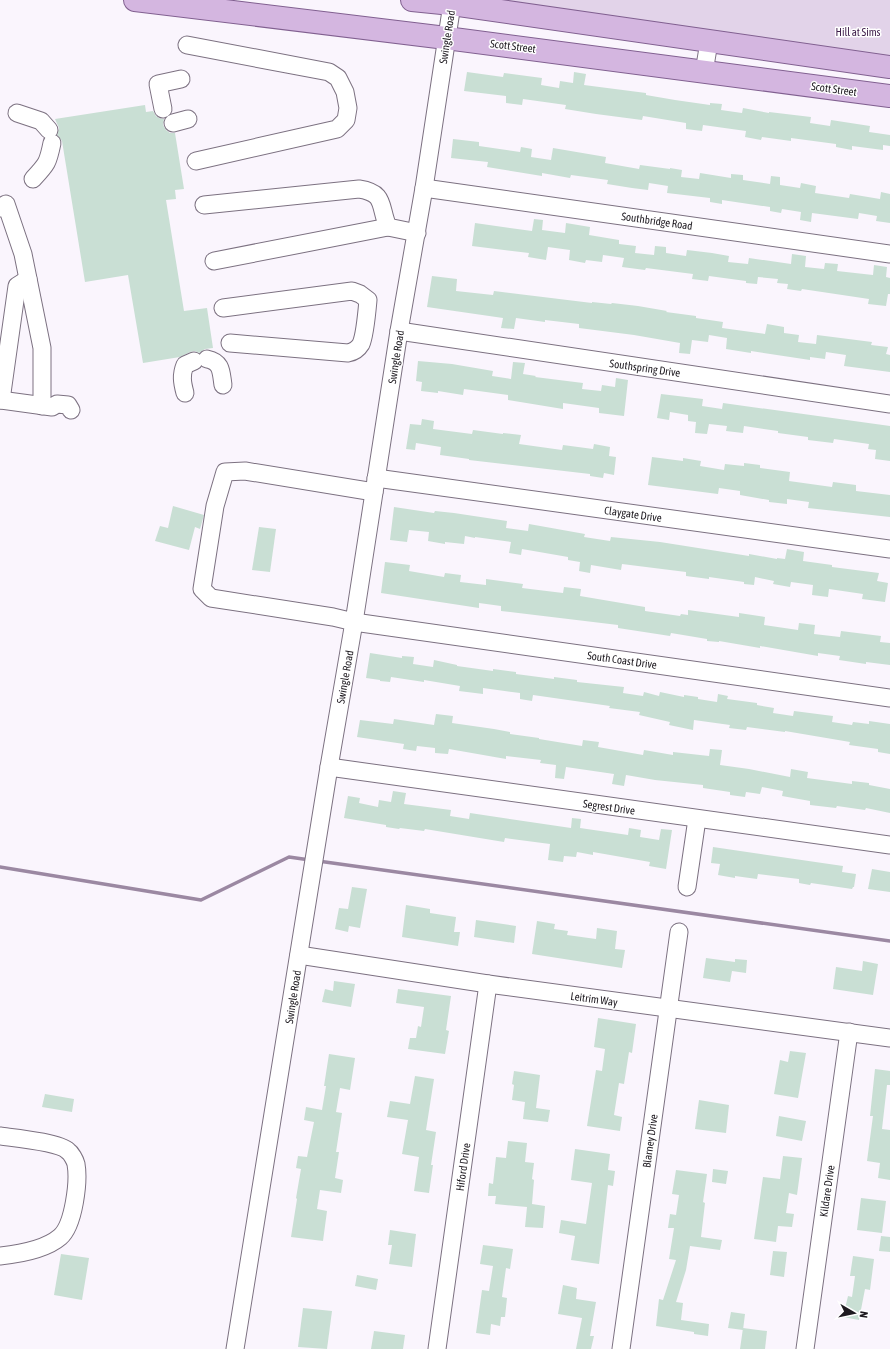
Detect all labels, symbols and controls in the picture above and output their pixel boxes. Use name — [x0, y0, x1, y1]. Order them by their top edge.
street label: Swingle Road — [437, 9, 457, 65]
park label: Hill at Sims — [835, 26, 881, 38]
street label: Scott Street — [490, 37, 536, 55]
street label: Scott Street — [810, 80, 858, 98]
street label: Southbridge Road — [621, 210, 693, 232]
street label: Swingle Road — [386, 329, 406, 385]
street label: Southspring Drive — [609, 357, 681, 379]
street label: Claygate Drive — [603, 504, 663, 524]
street label: Swingle Road — [334, 649, 356, 705]
street label: South Coast Drive — [586, 649, 658, 671]
street label: Segrest Drive — [582, 797, 636, 817]
street label: Swingle Road — [283, 969, 303, 1025]
street label: Leitrim Way — [570, 990, 619, 1008]
street label: Blarney Drive — [640, 1113, 660, 1169]
street label: Hiford Drive — [454, 1142, 472, 1192]
street label: Kildare Drive — [817, 1164, 837, 1218]
north arrow — [834, 1293, 874, 1333]
text: N — [857, 1310, 870, 1319]

